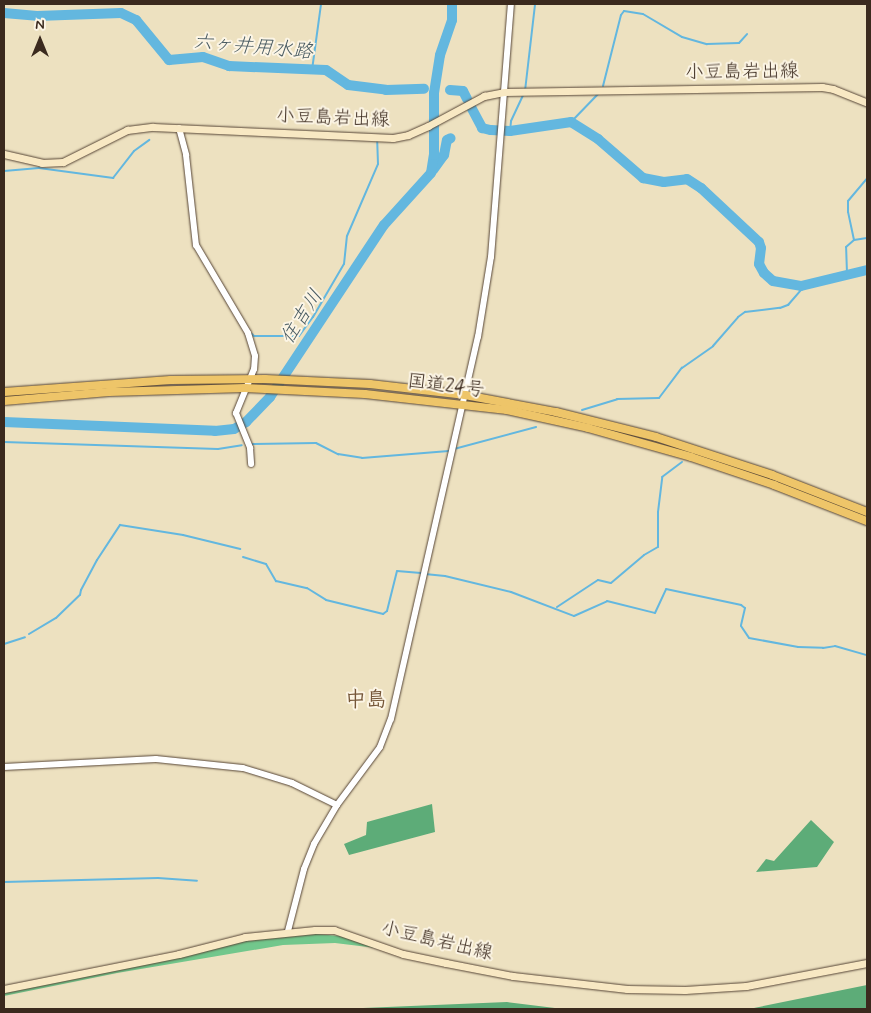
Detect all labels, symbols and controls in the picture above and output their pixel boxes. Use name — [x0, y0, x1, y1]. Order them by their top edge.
north arrow — [15, 15, 65, 65]
text: N — [35, 16, 45, 34]
water label: 六ヶ井用水路 — [192, 30, 314, 64]
street label: 小豆島岩出線 — [685, 60, 799, 84]
street label: 小豆島岩出線 — [276, 105, 390, 131]
water label: 住吉川 — [276, 285, 328, 349]
street label: 国道24号 — [406, 370, 486, 402]
district label: 中島 — [345, 687, 387, 713]
street label: 小豆島岩出線 — [379, 917, 495, 965]

